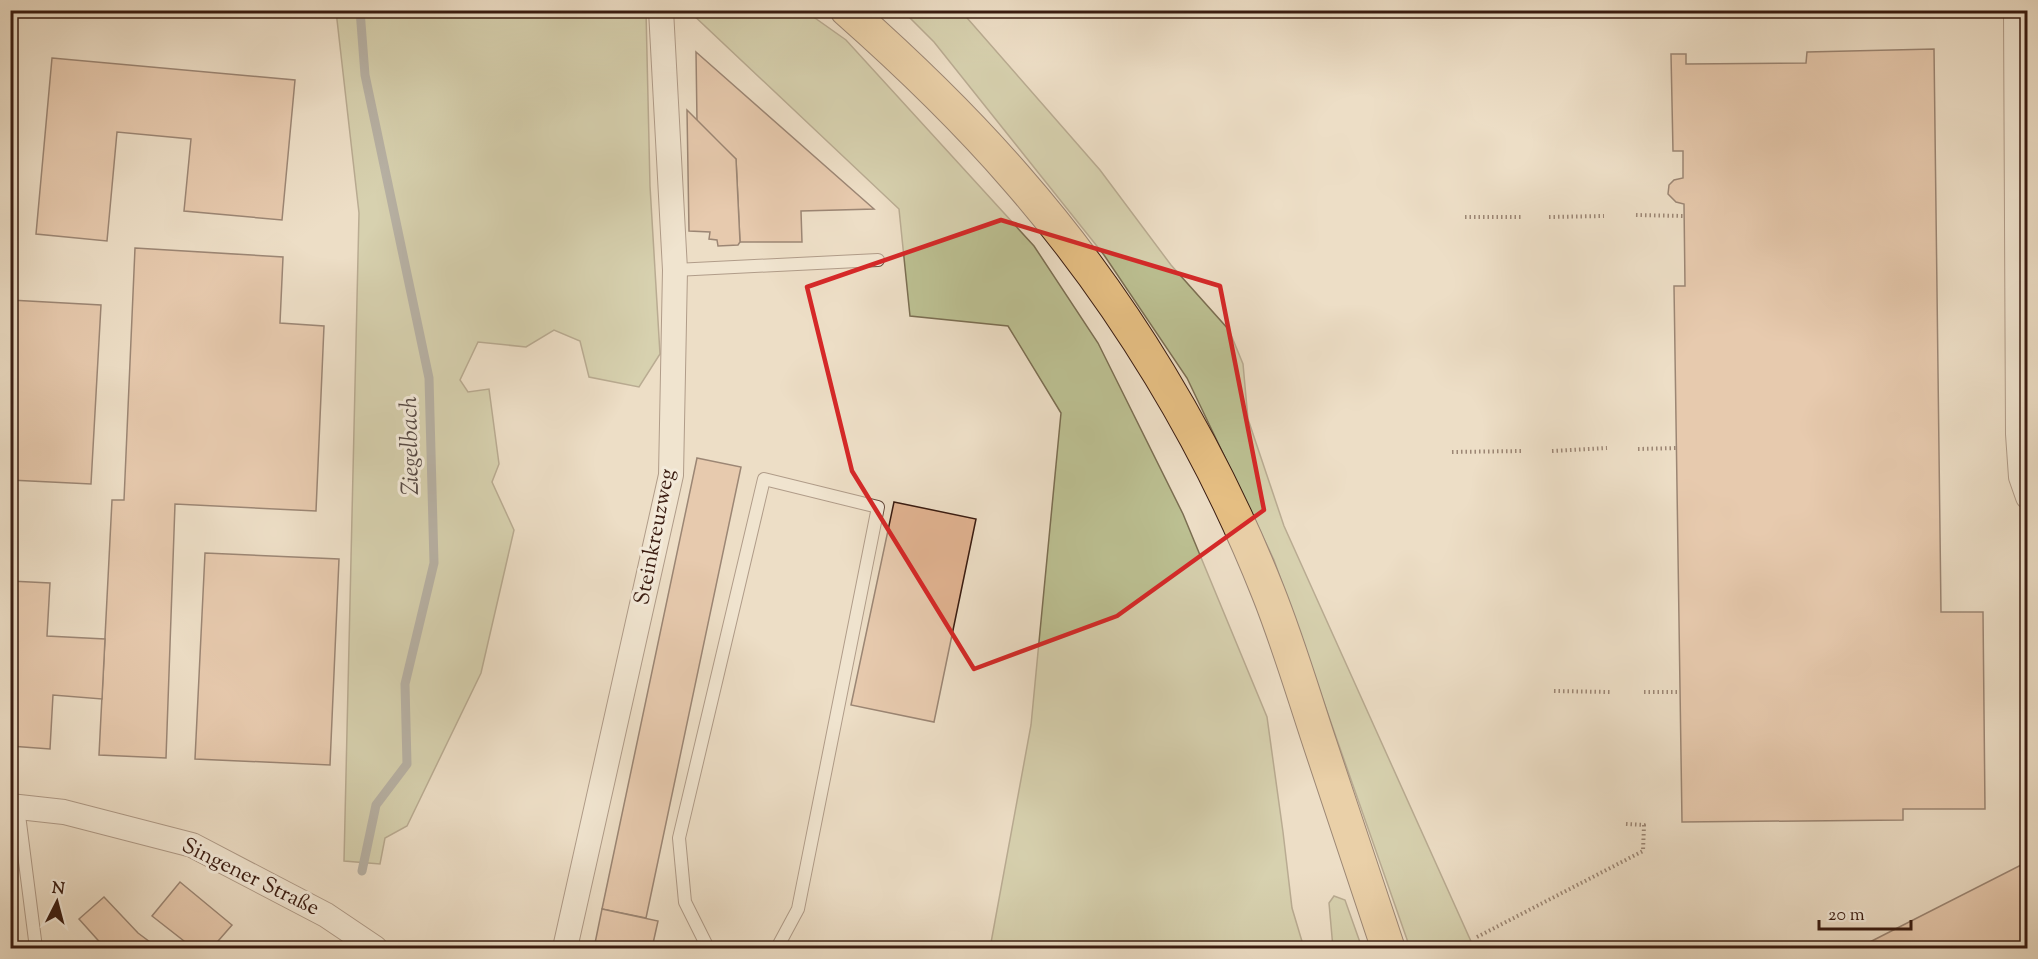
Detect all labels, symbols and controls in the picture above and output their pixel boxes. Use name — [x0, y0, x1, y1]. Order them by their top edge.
water label: Ziegelbach — [393, 396, 429, 496]
street label: Steinkreuzweg — [627, 466, 685, 608]
street label: Singener Straße — [176, 831, 324, 925]
north arrow — [27, 872, 87, 932]
text: N — [51, 877, 66, 902]
scale bar — [1819, 893, 1910, 931]
text: 20 m — [1828, 903, 1865, 929]

